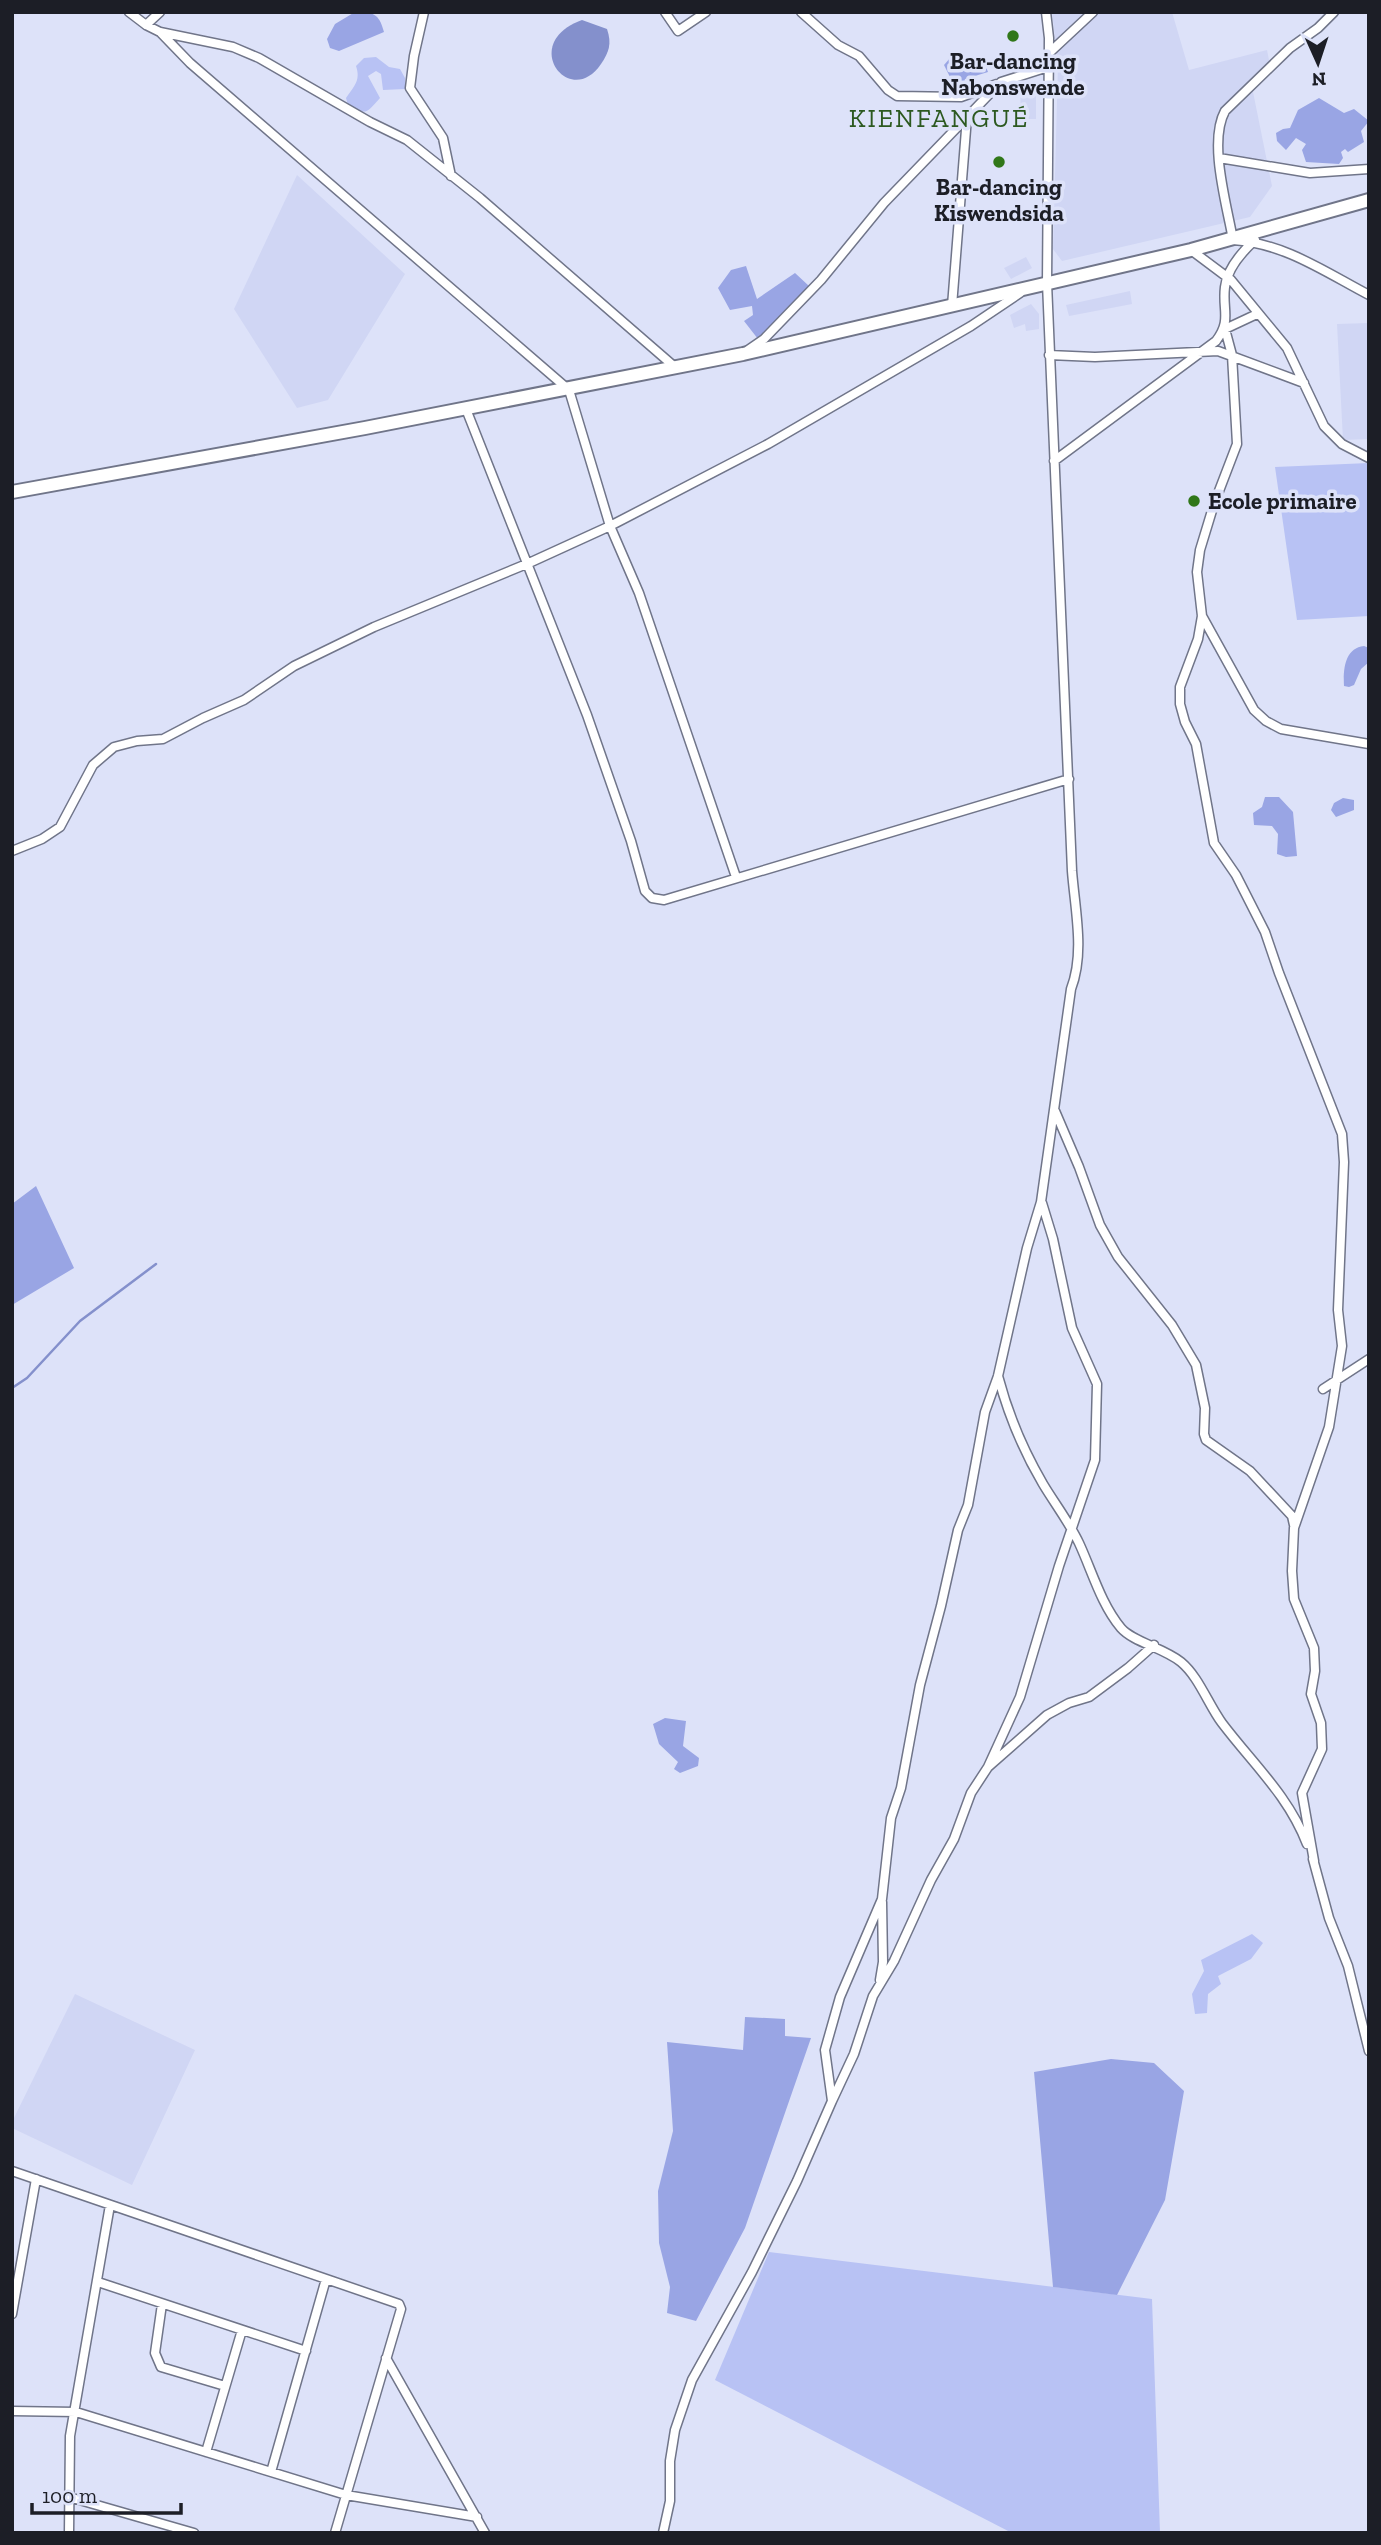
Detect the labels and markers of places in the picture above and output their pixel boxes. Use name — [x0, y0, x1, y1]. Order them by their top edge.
marker: Bar-dancing Nabonswende — [1005, 28, 1021, 44]
place label: Bar-dancing Nabonswende — [941, 47, 1085, 101]
marker: Bar-dancing Kiswendsida — [991, 154, 1007, 170]
place label: Bar-dancing Kiswendsida — [934, 173, 1064, 227]
place label: Ecole primaire — [1208, 487, 1357, 515]
marker: Ecole primaire — [1186, 493, 1202, 509]

